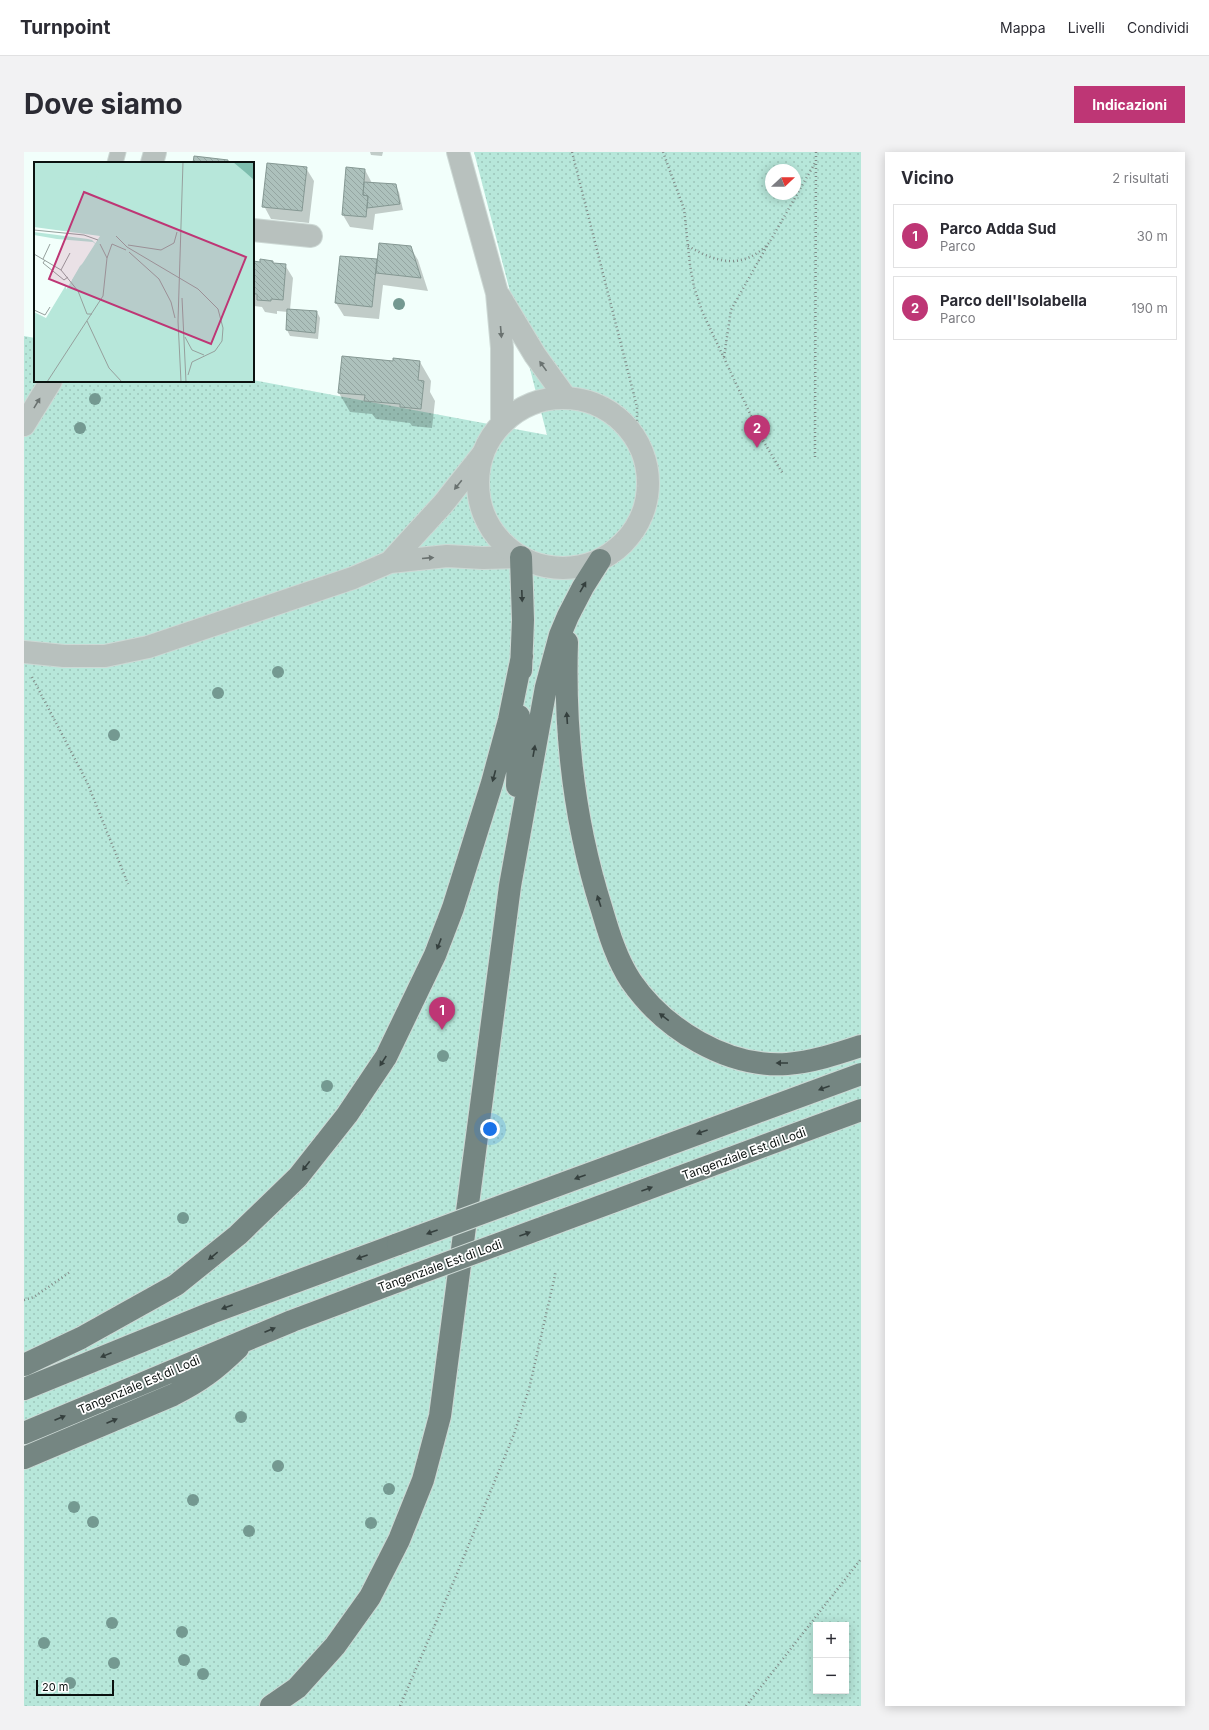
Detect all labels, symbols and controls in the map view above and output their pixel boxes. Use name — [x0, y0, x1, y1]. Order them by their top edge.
text: Turnpoint — [20, 16, 110, 39]
text: Mappa — [1000, 19, 1046, 36]
text: Livelli — [1068, 19, 1105, 36]
text: Condividi — [1127, 19, 1189, 36]
button: Indicazioni — [1074, 86, 1185, 123]
text: Dove siamo — [24, 87, 183, 121]
inset map — [34, 162, 254, 382]
north arrow — [765, 164, 801, 200]
text: Vicino — [901, 168, 954, 188]
text: 2 risultati — [1112, 170, 1169, 186]
text: Parco Adda Sud — [940, 219, 1056, 238]
text: 1 — [912, 228, 918, 244]
text: 30 m — [1137, 228, 1168, 244]
text: Parco — [940, 238, 976, 254]
text: Parco dell'Isolabella — [940, 291, 1087, 310]
text: 2 — [911, 300, 919, 316]
text: 190 m — [1131, 300, 1168, 316]
text: Parco — [940, 310, 976, 326]
one-way arrow — [497, 326, 504, 338]
one-way arrow — [539, 361, 547, 371]
one-way arrow — [34, 397, 41, 409]
pin: 2 — [744, 415, 770, 448]
one-way arrow — [454, 480, 462, 491]
one-way arrow — [422, 555, 434, 561]
one-way arrow — [579, 581, 586, 593]
one-way arrow — [519, 590, 526, 602]
one-way arrow — [563, 712, 570, 724]
one-way arrow — [532, 745, 538, 757]
one-way arrow — [491, 770, 497, 782]
one-way arrow — [596, 895, 602, 907]
one-way arrow — [436, 939, 442, 951]
pin: 1 — [429, 997, 455, 1030]
one-way arrow — [658, 1013, 669, 1022]
one-way arrow — [379, 1056, 387, 1066]
one-way arrow — [775, 1060, 788, 1066]
one-way arrow — [818, 1085, 830, 1091]
your location — [480, 1119, 500, 1139]
street label: Tangenziale Est di Lodi — [680, 1124, 808, 1183]
one-way arrow — [696, 1130, 708, 1136]
one-way arrow — [302, 1160, 311, 1171]
one-way arrow — [574, 1175, 586, 1181]
one-way arrow — [641, 1186, 653, 1192]
one-way arrow — [426, 1229, 438, 1235]
one-way arrow — [519, 1231, 531, 1237]
street label: Tangenziale Est di Lodi — [376, 1236, 504, 1295]
one-way arrow — [207, 1251, 218, 1260]
one-way arrow — [355, 1255, 367, 1261]
one-way arrow — [220, 1305, 232, 1311]
one-way arrow — [265, 1327, 276, 1333]
street label: Tangenziale Est di Lodi — [76, 1352, 202, 1417]
one-way arrow — [99, 1352, 111, 1358]
one-way arrow — [54, 1415, 65, 1421]
one-way arrow — [106, 1418, 117, 1424]
map controls — [813, 1622, 849, 1694]
button: + — [813, 1622, 849, 1658]
button: − — [813, 1658, 849, 1694]
scale bar — [36, 1678, 114, 1697]
text: 20 m — [42, 1680, 68, 1694]

